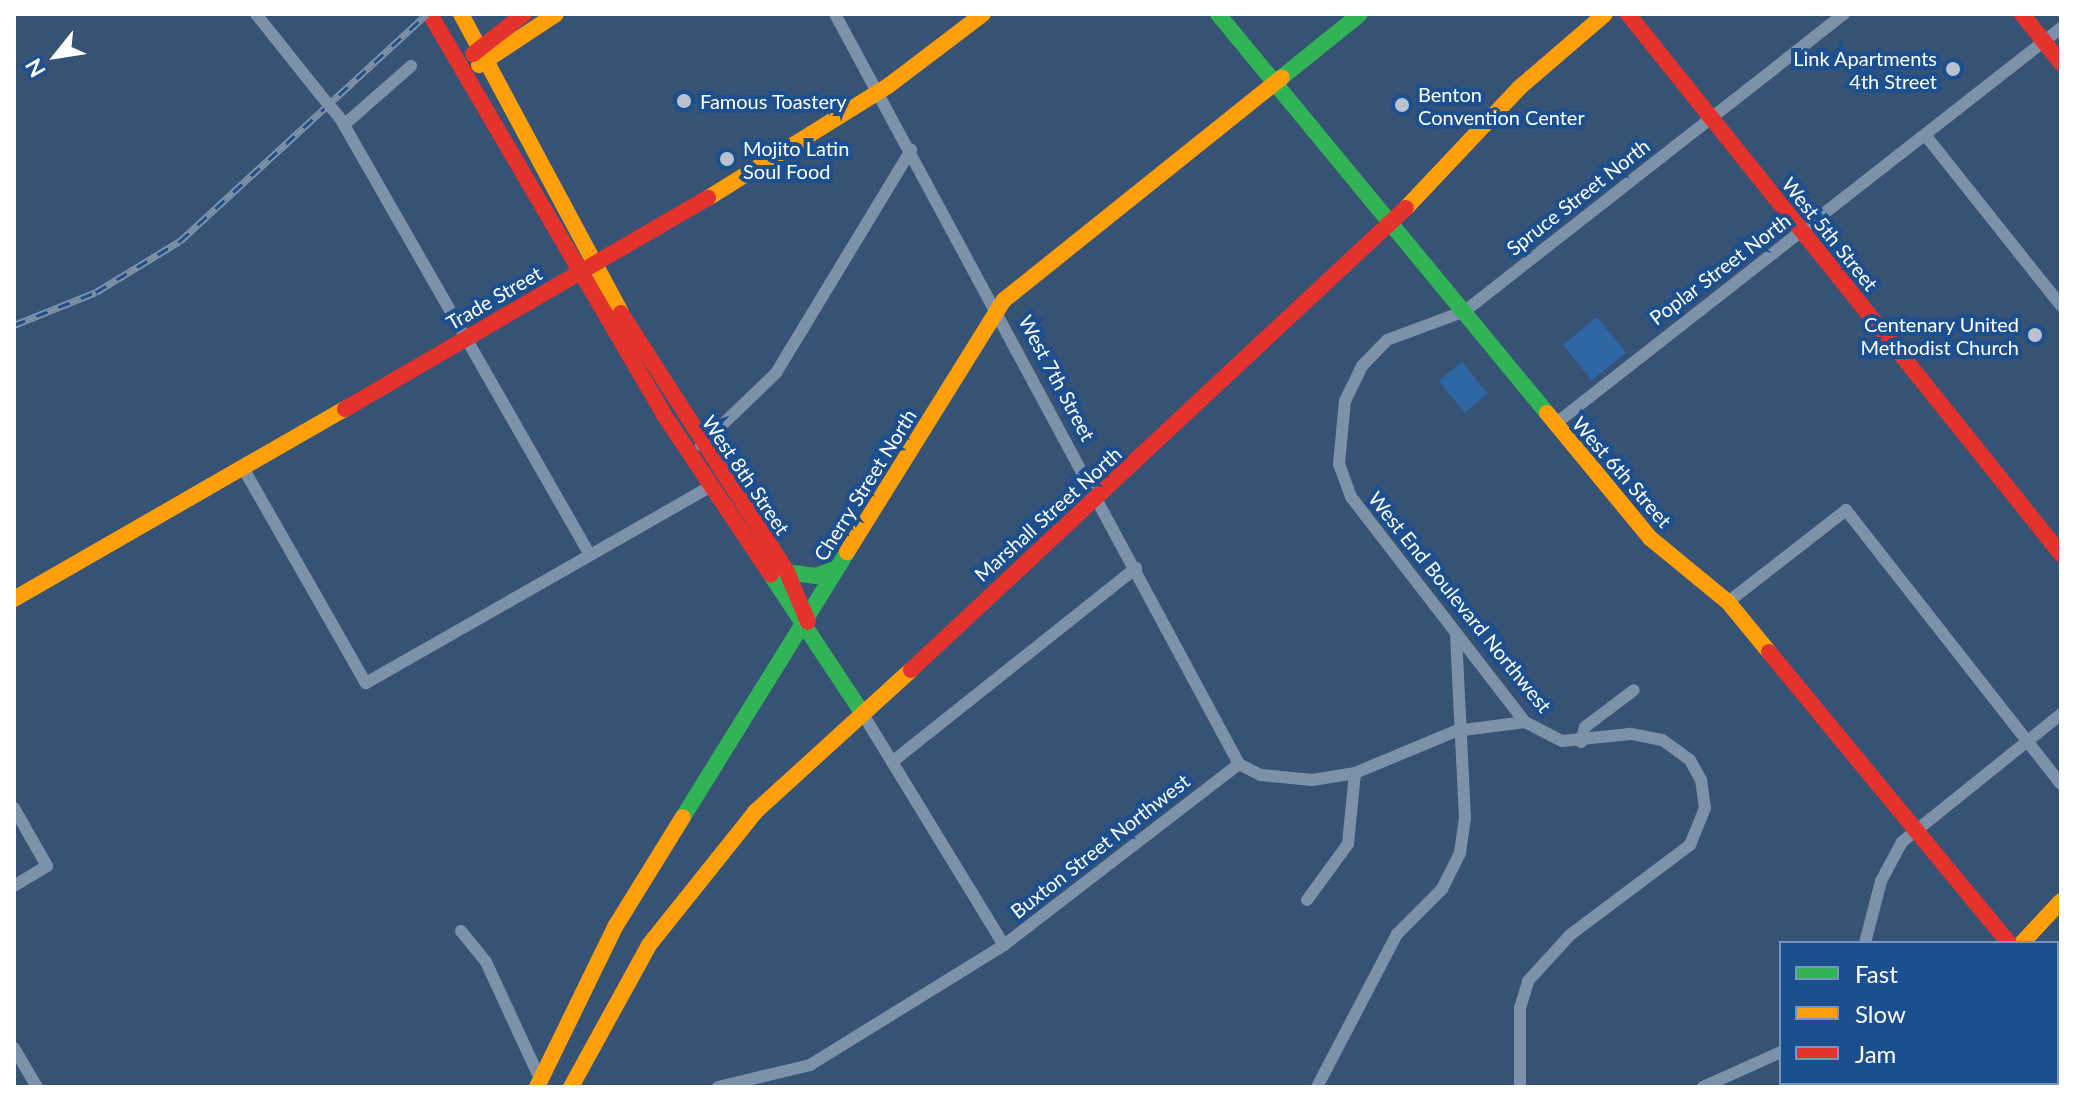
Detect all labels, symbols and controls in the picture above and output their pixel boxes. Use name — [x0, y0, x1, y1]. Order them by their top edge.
north arrow — [16, 16, 96, 96]
place label: Link Apartments 4th Street — [1793, 46, 1937, 93]
text: N — [19, 54, 51, 82]
marker: Link Apartments 4th Street — [1944, 60, 1962, 78]
place label: Benton Convention Center — [1418, 82, 1585, 129]
place label: Famous Toastery — [700, 89, 847, 113]
marker: Famous Toastery — [675, 92, 693, 110]
marker: Benton Convention Center — [1393, 96, 1411, 114]
street label: Spruce Street North — [1502, 134, 1654, 260]
place label: Mojito Latin Soul Food — [743, 136, 849, 183]
marker: Mojito Latin Soul Food — [718, 150, 736, 168]
street label: West 5th Street — [1777, 173, 1883, 295]
street label: Poplar Street North — [1645, 208, 1795, 330]
street label: Trade Street — [442, 261, 546, 335]
street label: West 7th Street — [1014, 311, 1100, 445]
place label: Centenary United Methodist Church — [1860, 312, 2019, 359]
marker: Centenary United Methodist Church — [2026, 326, 2044, 344]
street label: Cherry Street North — [809, 405, 921, 565]
street label: West 8th Street — [697, 411, 795, 539]
street label: West 6th Street — [1567, 412, 1677, 532]
street label: Marshall Street North — [970, 442, 1126, 586]
street label: West End Boulevard Northwest — [1363, 487, 1557, 717]
street label: Buxton Street Northwest — [1006, 769, 1194, 923]
legend — [1779, 941, 2059, 1085]
text: Fast — [1855, 959, 1898, 988]
text: Slow — [1855, 999, 1906, 1028]
text: Jam — [1855, 1039, 1896, 1068]

